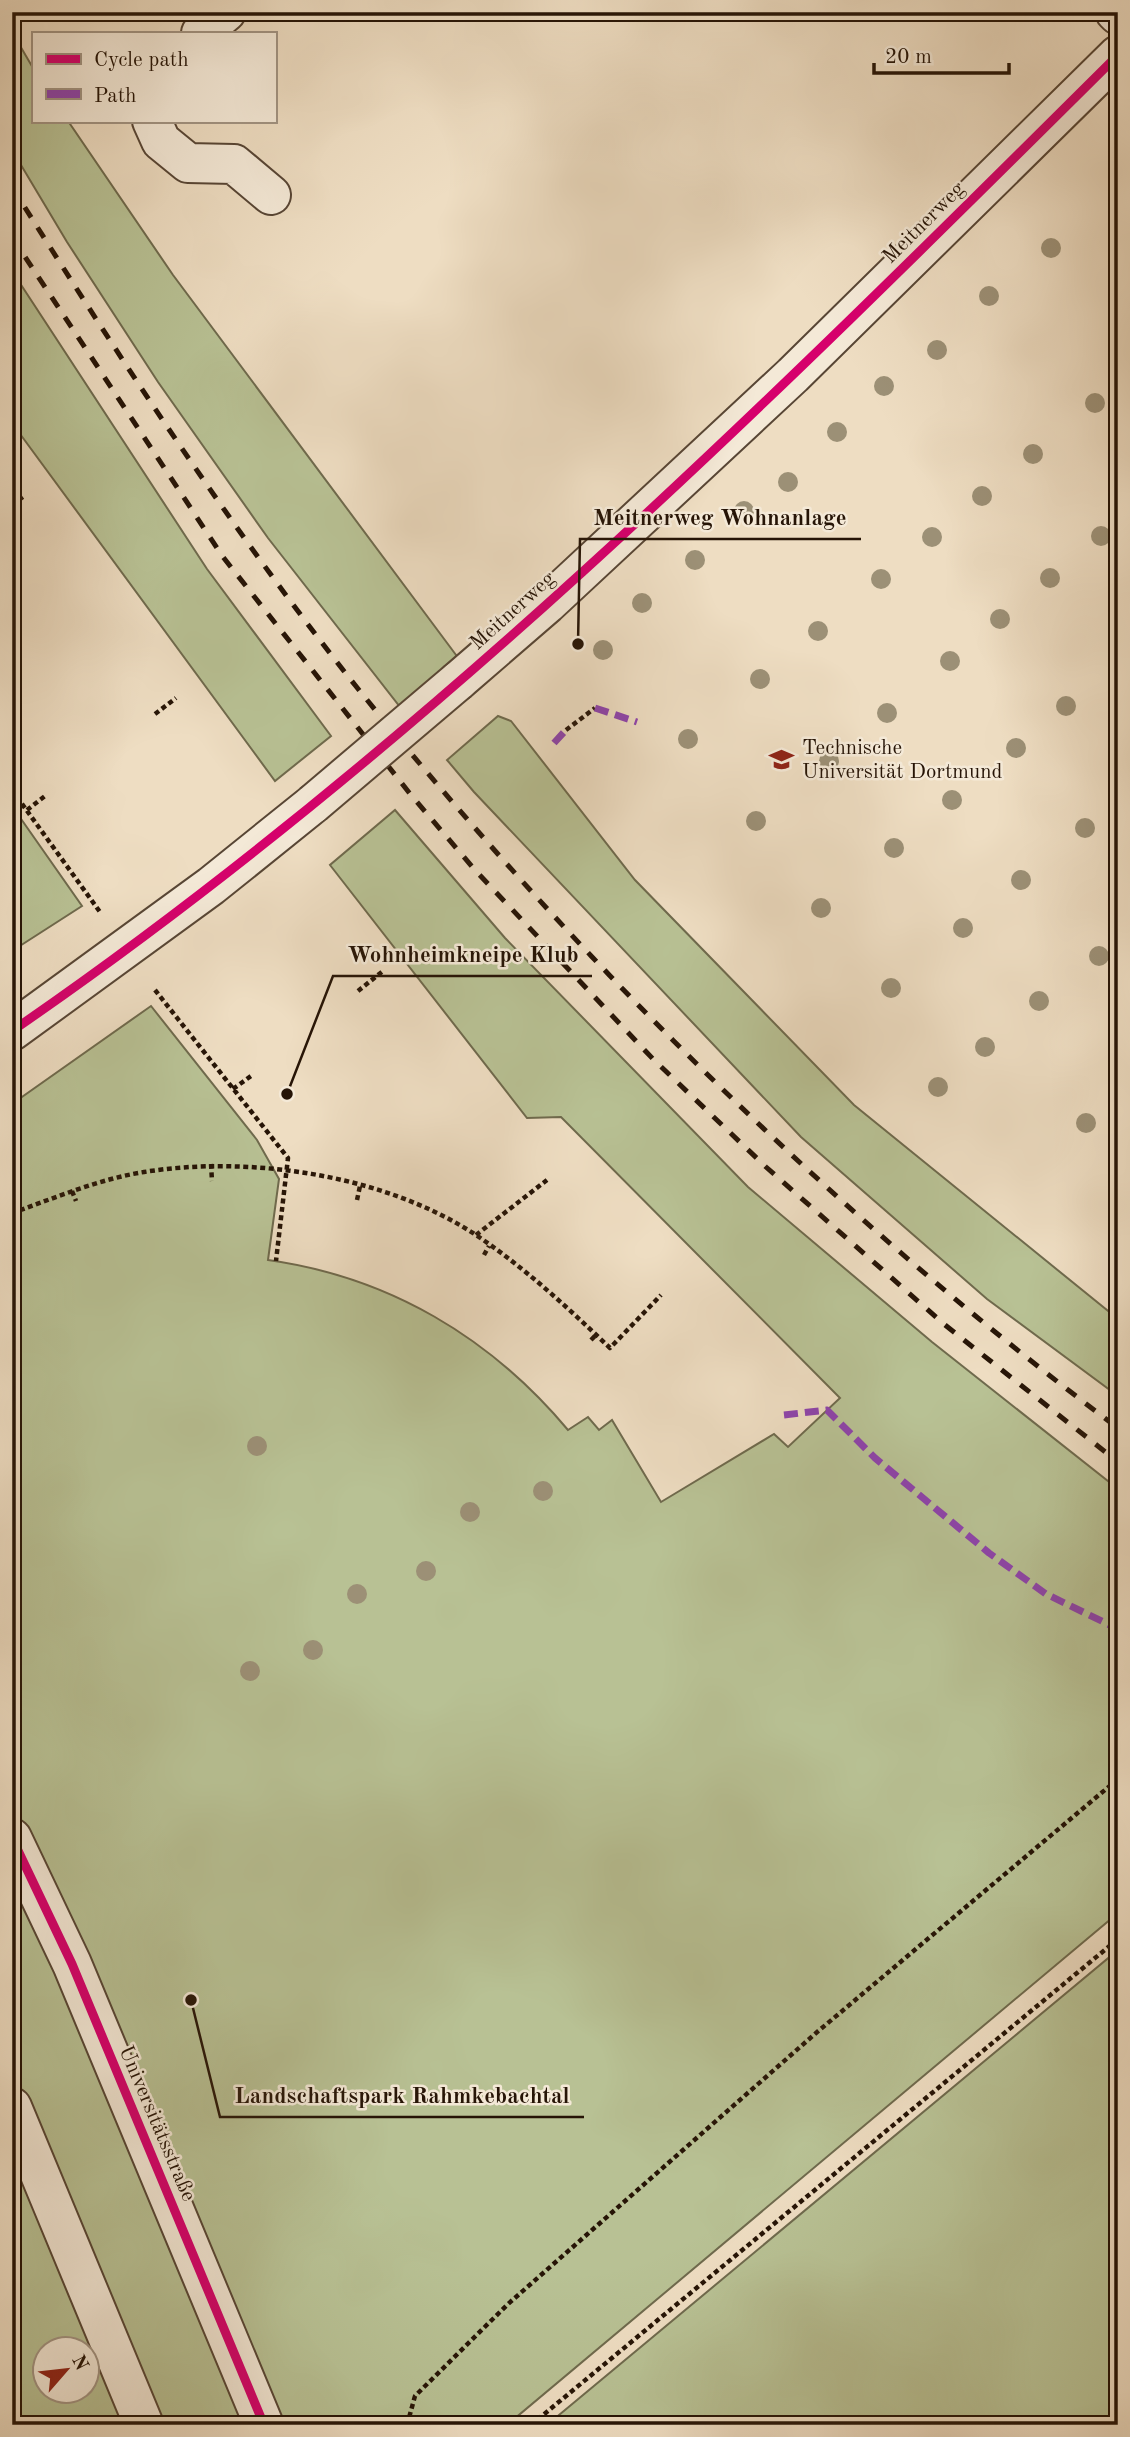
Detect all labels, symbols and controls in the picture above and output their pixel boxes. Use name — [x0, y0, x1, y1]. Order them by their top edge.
legend — [32, 32, 276, 122]
scale bar — [874, 32, 1009, 76]
text: 20 m — [885, 47, 932, 68]
text: Cycle path — [94, 50, 189, 71]
text: Path — [94, 86, 137, 107]
street label: Meitnerweg — [879, 178, 969, 268]
callout: Meitnerweg Wohnanlage — [580, 495, 861, 539]
text: Meitnerweg Wohnanlage — [593, 507, 847, 530]
street label: Meitnerweg — [467, 567, 560, 654]
place label: Technische Universität Dortmund — [802, 738, 1003, 783]
school or university icon: Technische Universität Dortmund — [768, 745, 796, 773]
callout: Wohnheimkneipe Klub — [333, 932, 592, 976]
text: Wohnheimkneipe Klub — [347, 944, 579, 967]
street label: Universitätsstraße — [114, 2043, 199, 2205]
callout: Landschaftspark Rahmkebachtal — [220, 2073, 584, 2117]
text: Landschaftspark Rahmkebachtal — [234, 2085, 570, 2108]
north arrow — [32, 2336, 102, 2406]
text: N — [67, 2352, 91, 2374]

